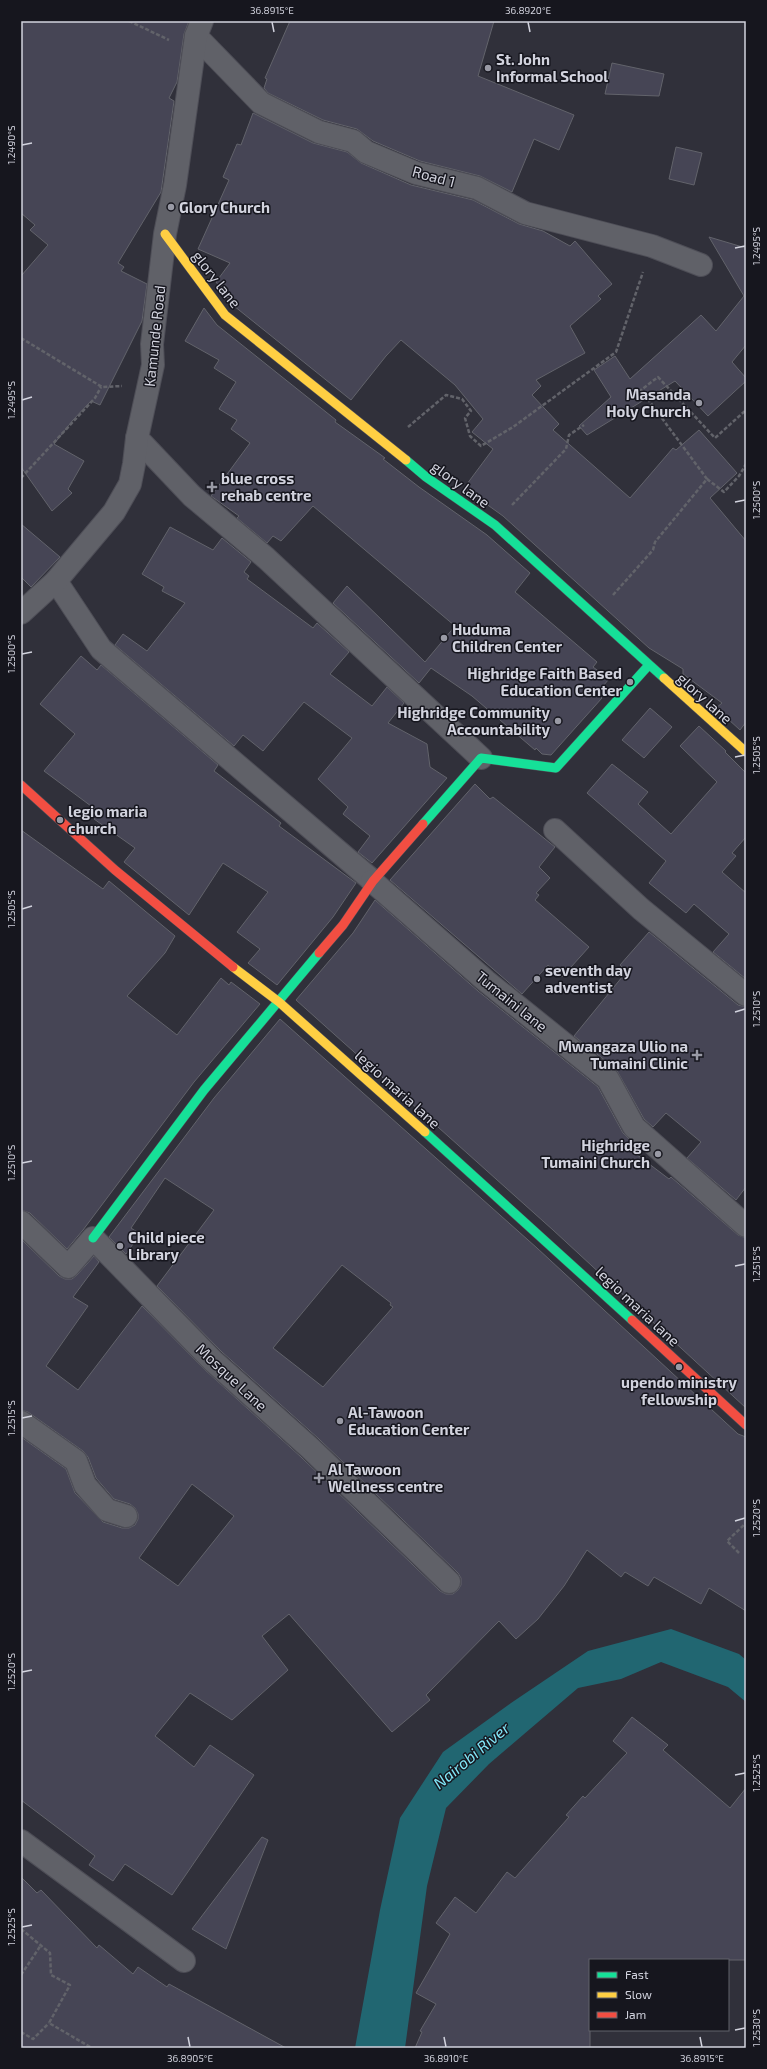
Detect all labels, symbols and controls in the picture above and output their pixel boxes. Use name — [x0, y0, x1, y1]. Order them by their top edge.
text: 36.8915°E — [250, 4, 294, 16]
text: 36.8920°E — [505, 4, 552, 16]
place label: St. John Informal School — [496, 50, 608, 85]
marker: St. John Informal School — [483, 63, 493, 73]
text: 1.2490°S — [5, 125, 17, 165]
street label: Road 1 — [410, 162, 458, 190]
place label: Glory Church — [179, 198, 270, 217]
marker: Glory Church — [166, 202, 176, 212]
text: 1.2495°S — [750, 226, 762, 265]
street label: glory lane — [189, 247, 245, 311]
street label: Kamunde Road — [140, 284, 168, 388]
text: 1.2495°S — [5, 380, 17, 419]
place label: Masanda Holy Church — [606, 385, 691, 421]
marker: Masanda Holy Church — [694, 398, 704, 408]
street label: glory lane — [428, 457, 494, 511]
place label: blue cross rehab centre — [221, 469, 311, 504]
text: 1.2500°S — [750, 480, 762, 519]
marker: blue cross rehab centre — [206, 481, 218, 493]
place label: Huduma Children Center — [452, 620, 563, 655]
marker: Huduma Children Center — [439, 633, 449, 643]
text: 1.2500°S — [5, 634, 17, 673]
place label: Highridge Faith Based Education Center — [467, 664, 623, 699]
street label: glory lane — [674, 669, 736, 727]
marker: Highridge Faith Based Education Center — [625, 677, 635, 687]
place label: Highridge Community Accountability — [397, 703, 551, 739]
marker: Highridge Community Accountability — [553, 716, 563, 726]
text: 1.2505°S — [750, 736, 762, 774]
place label: legio maria church — [68, 802, 147, 837]
marker: legio maria church — [55, 815, 65, 825]
text: 1.2505°S — [5, 890, 17, 928]
place label: seventh day adventist — [545, 961, 632, 996]
street label: Tumaini lane — [473, 967, 551, 1035]
marker: seventh day adventist — [532, 974, 542, 984]
text: 1.2510°S — [750, 990, 762, 1027]
place label: Mwangaza Ulio na Tumaini Clinic — [558, 1037, 688, 1072]
street label: legio maria lane — [352, 1046, 444, 1132]
marker: Mwangaza Ulio na Tumaini Clinic — [691, 1049, 703, 1061]
place label: Highridge Tumaini Church — [541, 1136, 650, 1171]
text: 1.2510°S — [5, 1144, 17, 1181]
marker: Highridge Tumaini Church — [653, 1149, 663, 1159]
place label: Child piece Library — [128, 1228, 205, 1264]
marker: Child piece Library — [115, 1241, 125, 1251]
text: 1.2515°S — [750, 1246, 762, 1282]
street label: legio maria lane — [592, 1262, 684, 1350]
street label: Mosque Lane — [193, 1340, 271, 1414]
marker: upendo ministry fellowship — [674, 1362, 684, 1372]
place label: upendo ministry fellowship — [621, 1373, 737, 1408]
text: 1.2515°S — [5, 1400, 17, 1436]
place label: Al-Tawoon Education Center — [348, 1403, 470, 1438]
marker: Al-Tawoon Education Center — [335, 1416, 345, 1426]
place label: Al Tawoon Wellness centre — [328, 1460, 443, 1495]
marker: Al Tawoon Wellness centre — [313, 1472, 325, 1484]
text: 1.2520°S — [750, 1499, 762, 1537]
text: 1.2520°S — [5, 1653, 17, 1691]
water label: Nairobi River — [429, 1717, 513, 1792]
text: 1.2525°S — [750, 1754, 762, 1792]
text: 1.2525°S — [5, 1908, 17, 1946]
legend — [589, 1959, 729, 2031]
text: Fast — [625, 1967, 649, 1981]
text: Slow — [625, 1987, 652, 2001]
text: Jam — [625, 2007, 646, 2021]
text: 1.2530°S — [750, 2009, 762, 2047]
text: 36.8905°E — [167, 2052, 213, 2064]
text: 36.8910°E — [424, 2052, 469, 2064]
text: 36.8915°E — [680, 2052, 724, 2064]

